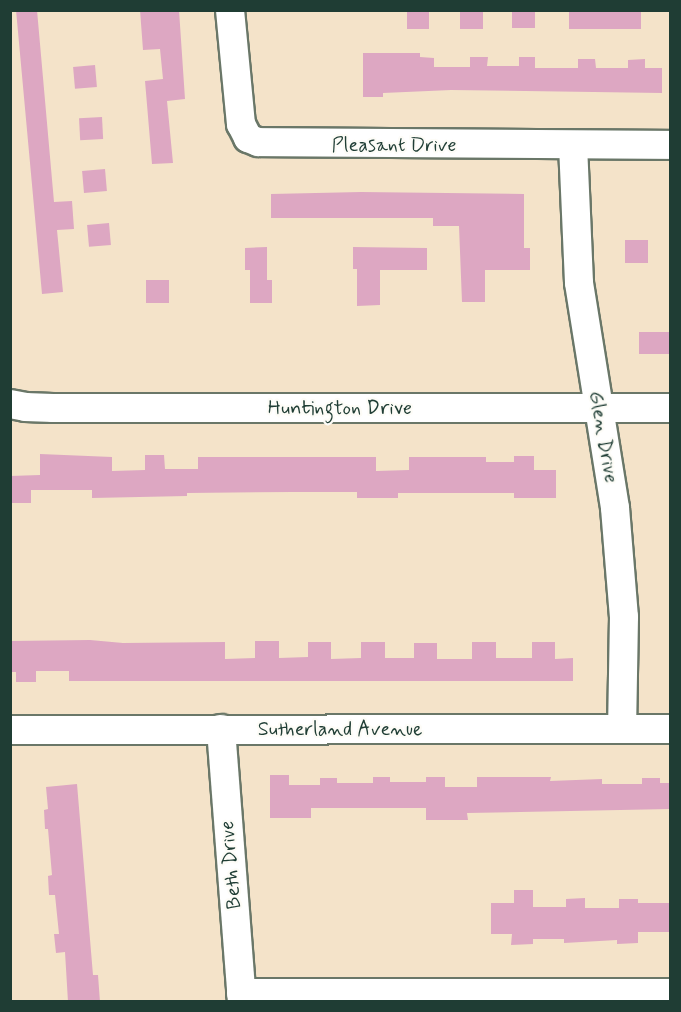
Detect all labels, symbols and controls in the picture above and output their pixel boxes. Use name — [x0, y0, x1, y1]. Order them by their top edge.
street label: Pleasant Drive — [332, 133, 456, 157]
street label: Glen Drive — [583, 389, 623, 485]
street label: Huntington Drive — [269, 396, 411, 420]
street label: Sutherland Avenue — [259, 717, 421, 741]
street label: Beth Drive — [215, 820, 247, 910]

